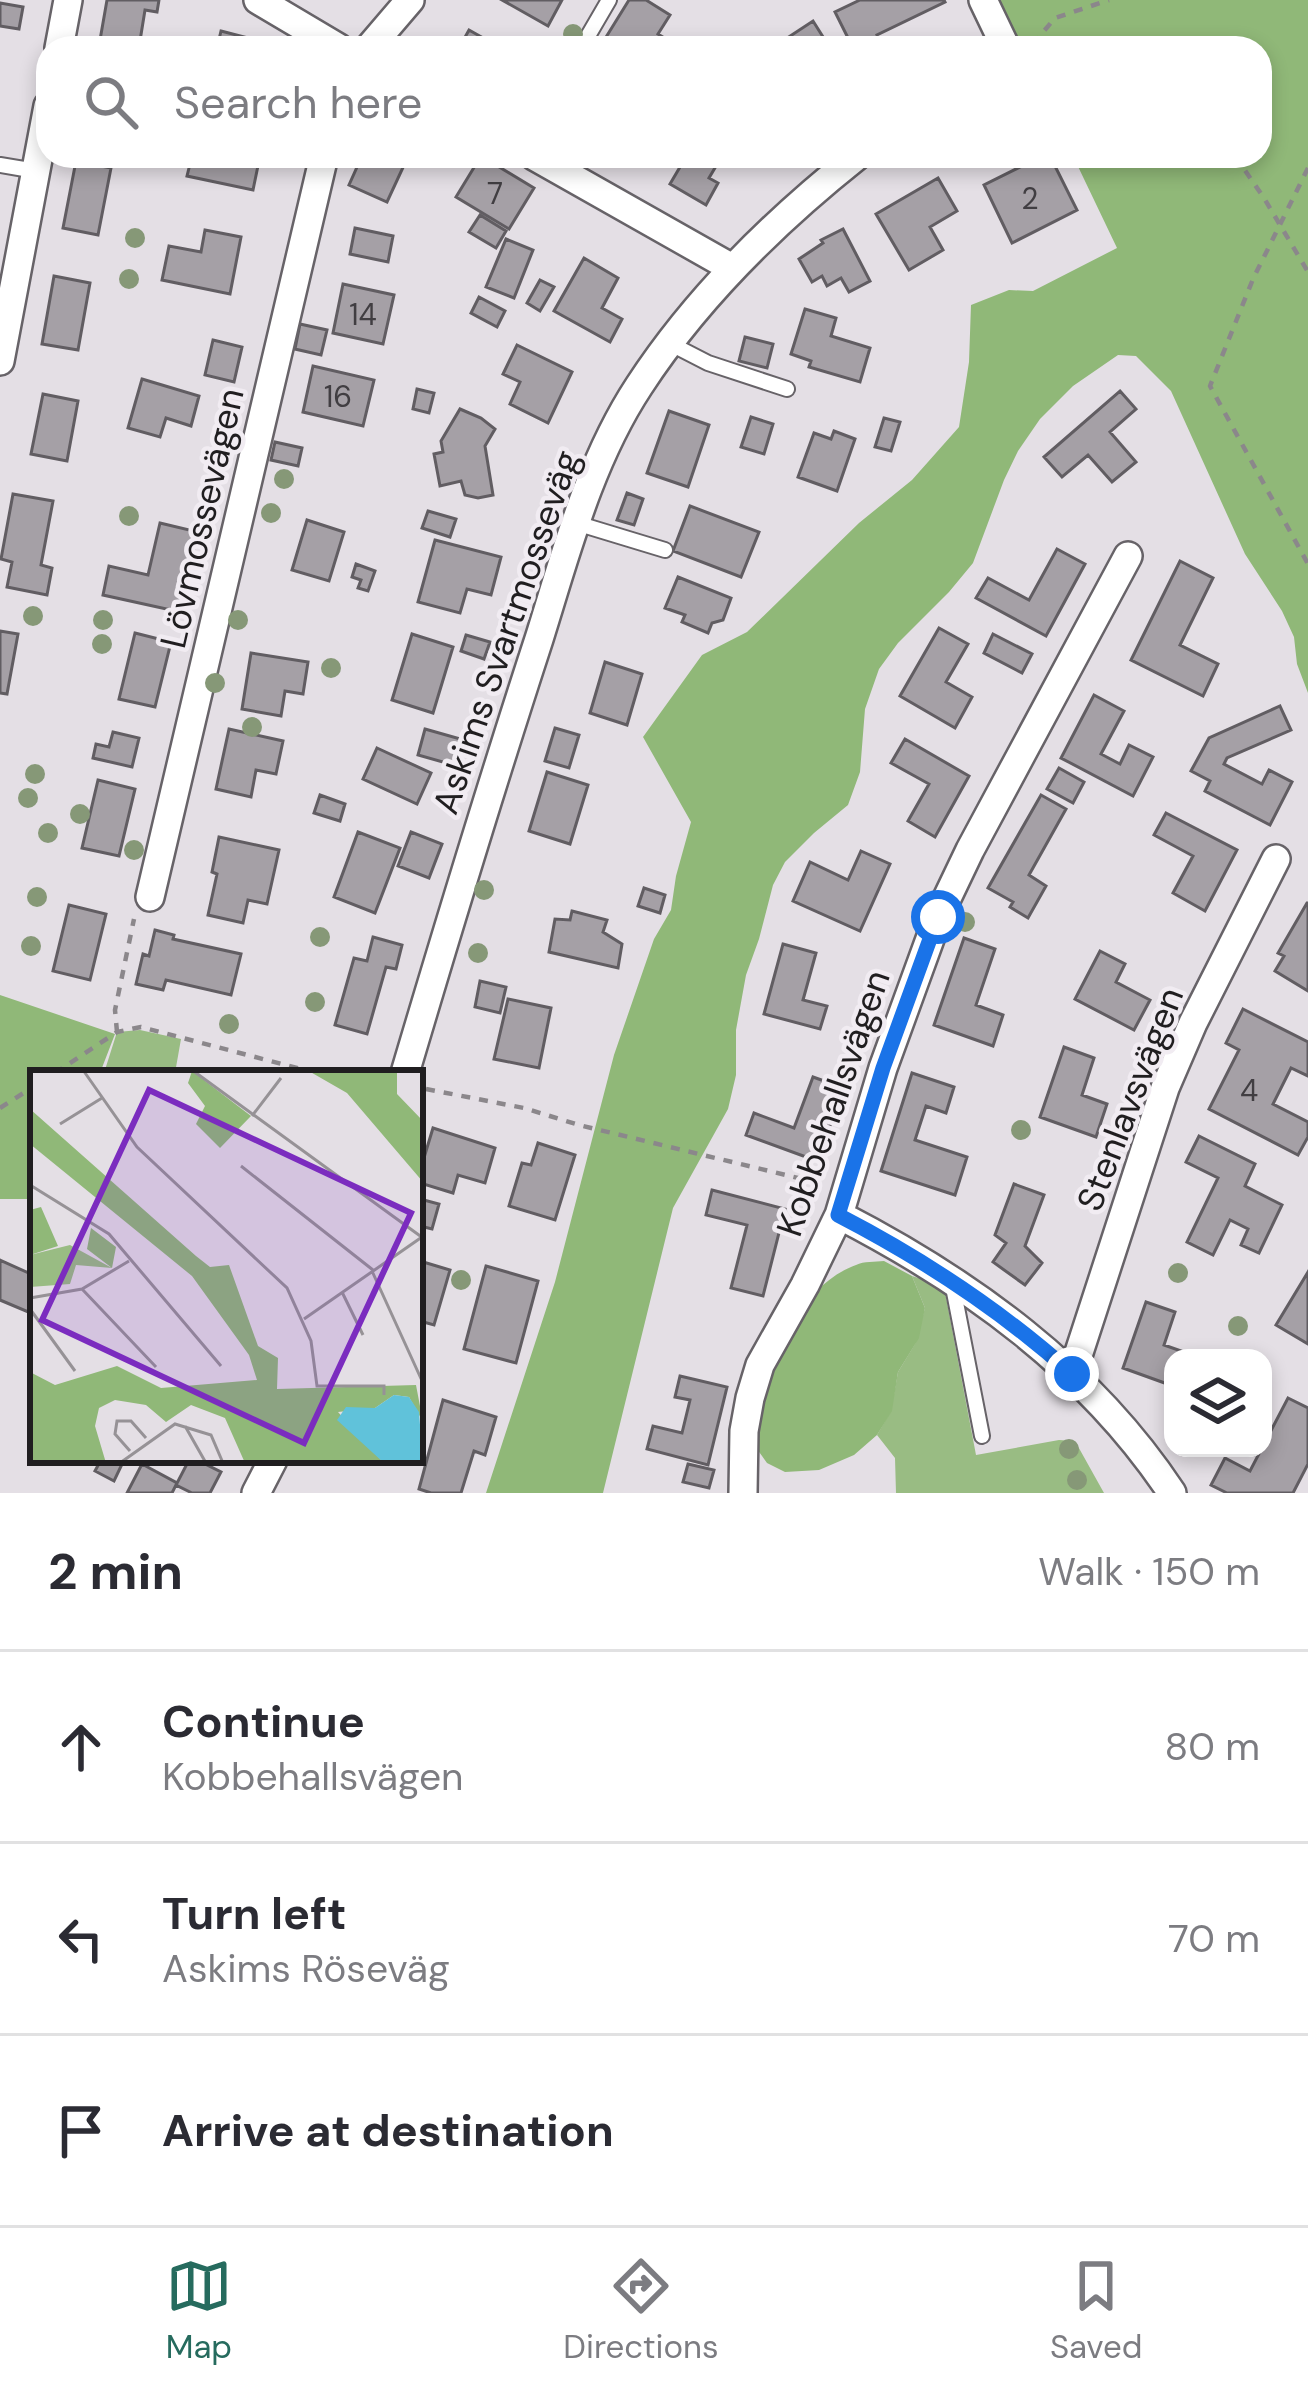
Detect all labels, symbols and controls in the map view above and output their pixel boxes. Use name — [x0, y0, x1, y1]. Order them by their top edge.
search box — [36, 36, 1272, 168]
icon: search — [78, 69, 144, 135]
text: Search here — [174, 73, 422, 132]
house number: 7 — [487, 174, 503, 213]
house number: 2 — [1021, 179, 1039, 218]
house number: 14 — [349, 295, 377, 334]
house number: 16 — [324, 377, 352, 416]
street label: Lövmossevägen — [149, 384, 255, 652]
street label: Askims Svartmosseväg — [422, 444, 590, 820]
route start — [911, 890, 965, 944]
street label: Kobbehallsvägen — [765, 964, 901, 1242]
street label: Stenlavsvägen — [1066, 981, 1194, 1217]
inset map — [30, 1070, 423, 1463]
house number: 4 — [1240, 1071, 1258, 1110]
route end — [1045, 1347, 1099, 1401]
map controls — [1164, 1349, 1272, 1457]
button: layers — [1164, 1349, 1272, 1457]
text: 2 min — [48, 1538, 183, 1605]
text: Walk · 150 m — [1038, 1546, 1260, 1597]
text: Continue — [162, 1692, 365, 1751]
icon: ahead — [48, 1714, 114, 1780]
text: 80 m — [1164, 1721, 1260, 1772]
text: Kobbehallsvägen — [162, 1751, 463, 1802]
text: Turn left — [162, 1884, 346, 1943]
icon: left — [48, 1906, 114, 1972]
text: 70 m — [1168, 1913, 1260, 1964]
text: Askims Röseväg — [162, 1943, 450, 1994]
icon: arrive — [48, 2098, 114, 2164]
text: Arrive at destination — [162, 2101, 614, 2160]
tab: Map — [166, 2253, 232, 2368]
tab: Directions — [563, 2253, 719, 2368]
tab: Saved — [1050, 2253, 1142, 2368]

